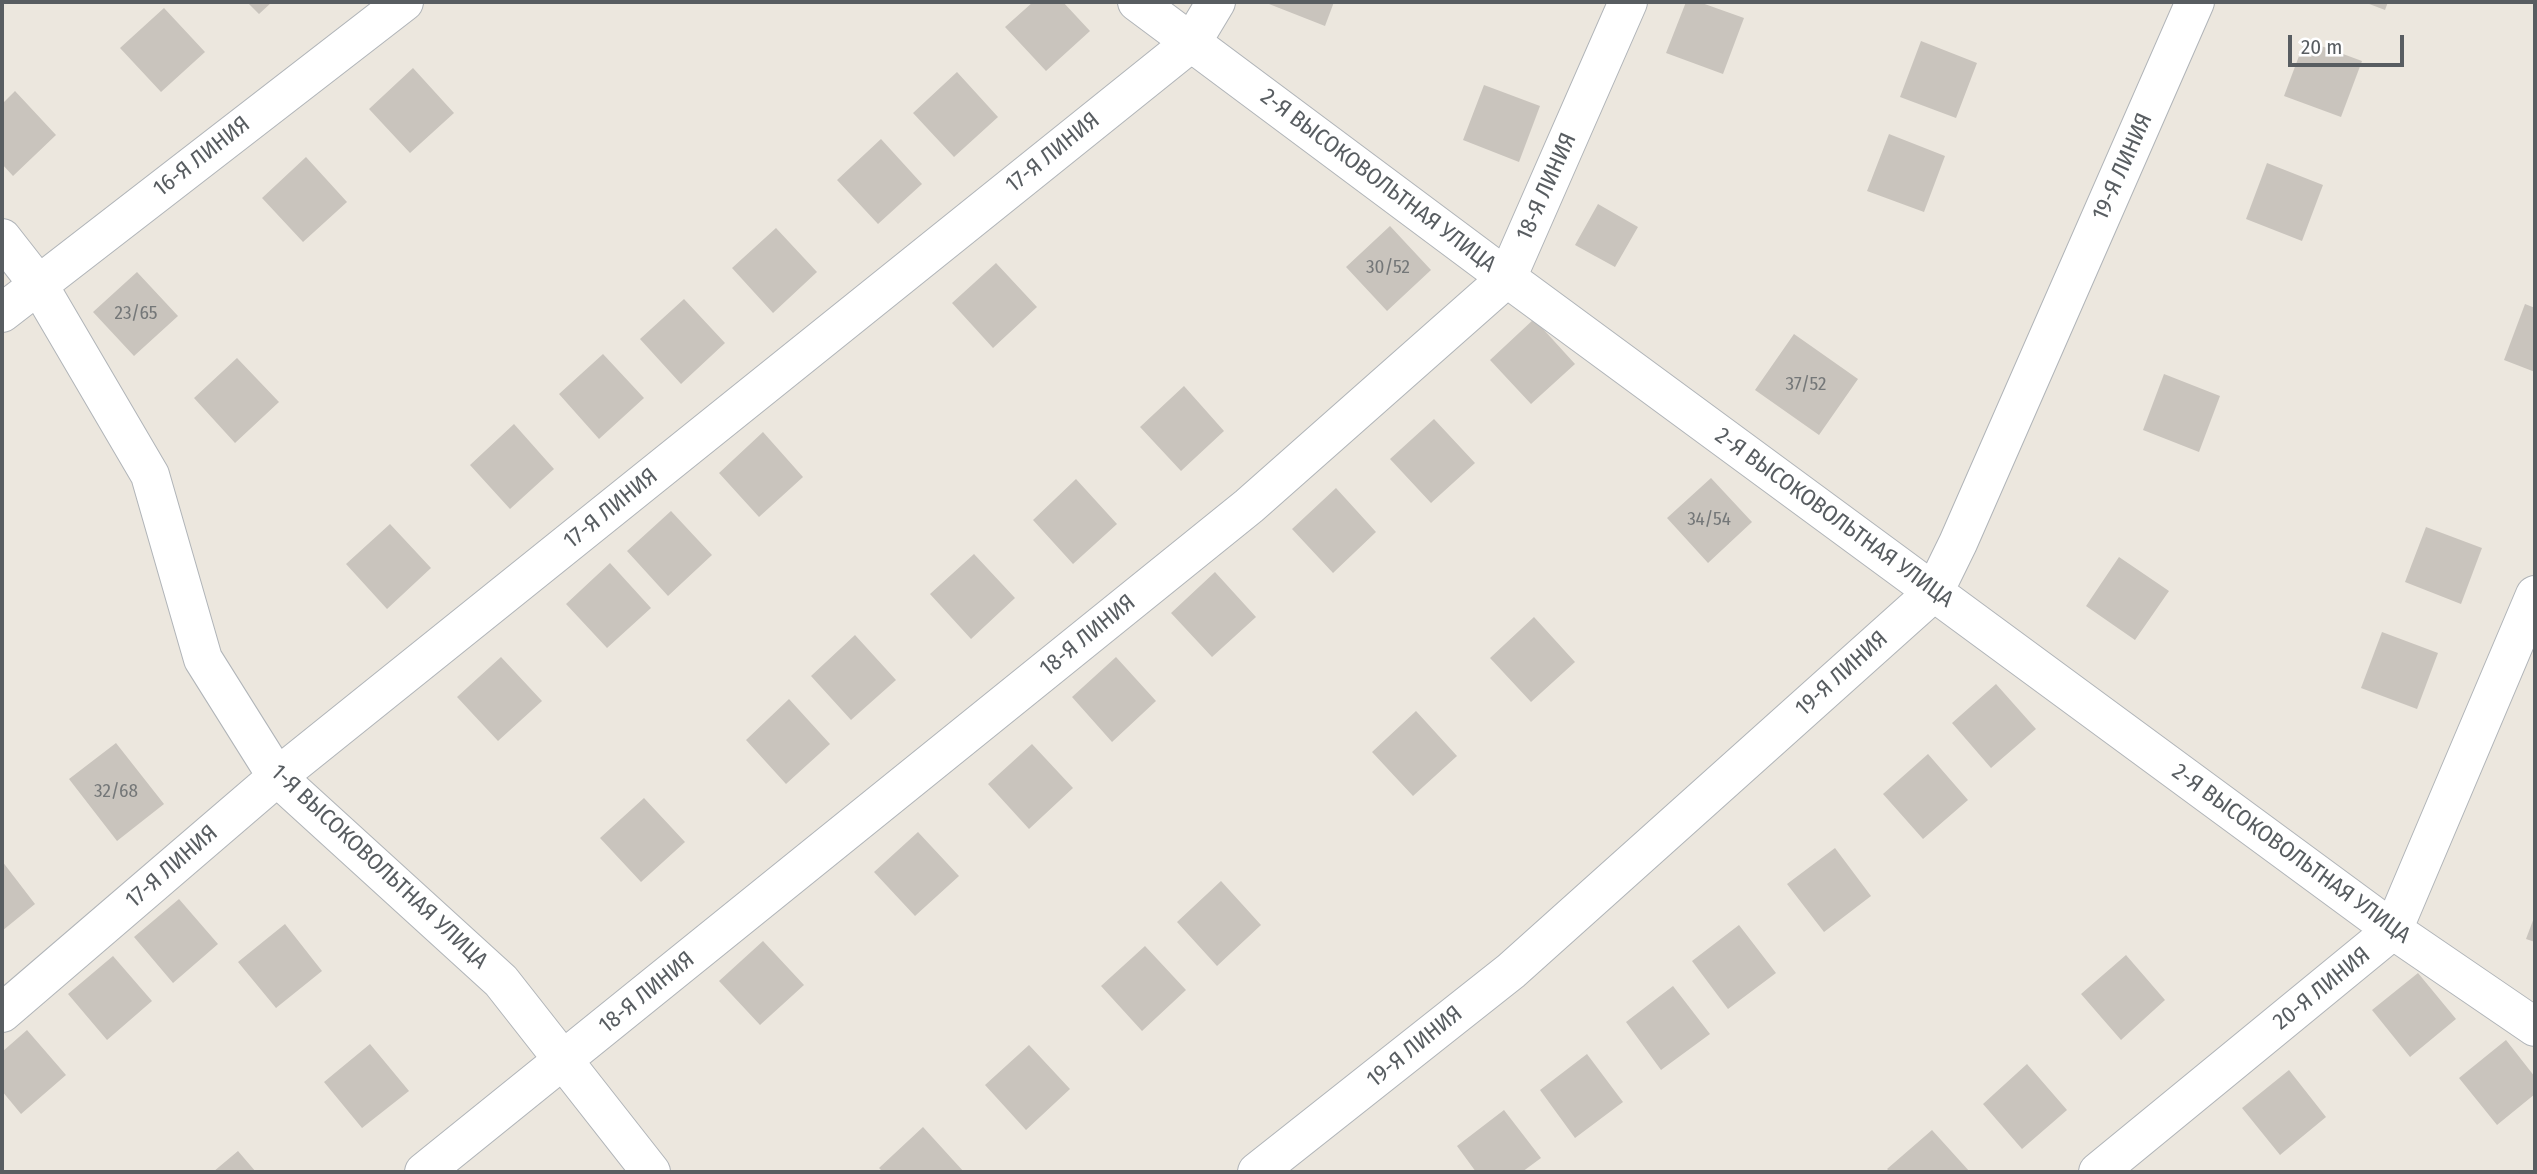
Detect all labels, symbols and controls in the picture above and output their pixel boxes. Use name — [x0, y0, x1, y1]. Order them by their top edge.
scale bar — [2292, 21, 2408, 65]
text: 20 m — [2301, 34, 2342, 60]
street label: 2-Я ВЫСОКОВОЛЬТНАЯ УЛИЦА — [1255, 83, 1501, 279]
street label: 17-Я ЛИНИЯ — [1001, 107, 1105, 199]
street label: 19-Я ЛИНИЯ — [2087, 109, 2159, 225]
street label: 16-Я ЛИНИЯ — [148, 111, 256, 203]
street label: 18-Я ЛИНИЯ — [1511, 129, 1583, 245]
house number: 30/52 — [1366, 257, 1410, 279]
house number: 23/65 — [115, 303, 157, 325]
house number: 37/52 — [1786, 374, 1826, 396]
street label: 2-Я ВЫСОКОВОЛЬТНАЯ УЛИЦА — [1710, 422, 1958, 614]
street label: 17-Я ЛИНИЯ — [559, 463, 663, 555]
house number: 34/54 — [1687, 509, 1731, 531]
street label: 18-Я ЛИНИЯ — [1035, 589, 1141, 683]
street label: 19-Я ЛИНИЯ — [1790, 626, 1894, 722]
street label: 2-Я ВЫСОКОВОЛЬТНАЯ УЛИЦА — [2167, 758, 2415, 950]
street label: 1-Я ВЫСОКОВОЛЬТНАЯ УЛИЦА — [265, 759, 493, 975]
house number: 32/68 — [94, 781, 138, 803]
street label: 17-Я ЛИНИЯ — [121, 820, 223, 914]
street label: 20-Я ЛИНИЯ — [2268, 942, 2376, 1036]
street label: 18-Я ЛИНИЯ — [594, 946, 700, 1040]
street label: 19-Я ЛИНИЯ — [1362, 1000, 1468, 1094]

